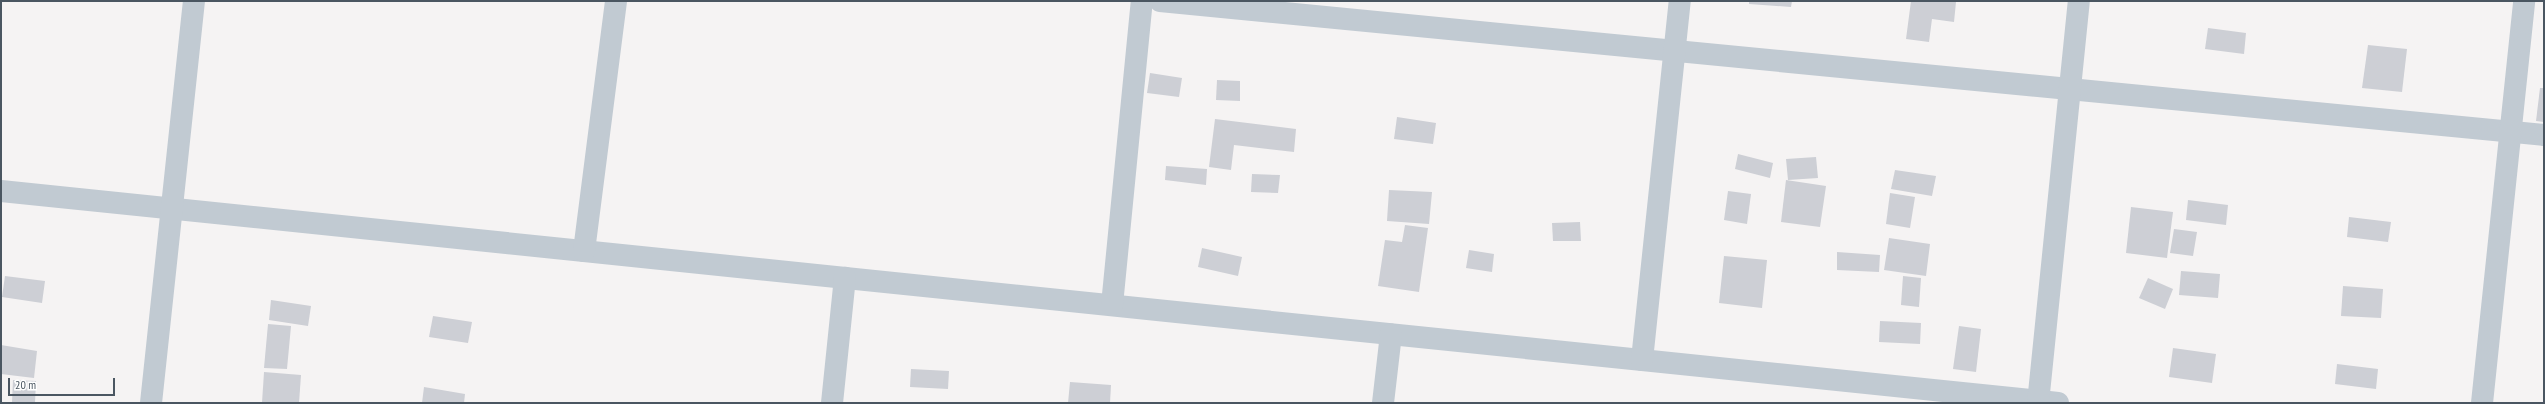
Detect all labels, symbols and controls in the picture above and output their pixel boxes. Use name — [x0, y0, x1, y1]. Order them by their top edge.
scale bar — [10, 370, 117, 396]
text: 20 m — [15, 377, 36, 392]

